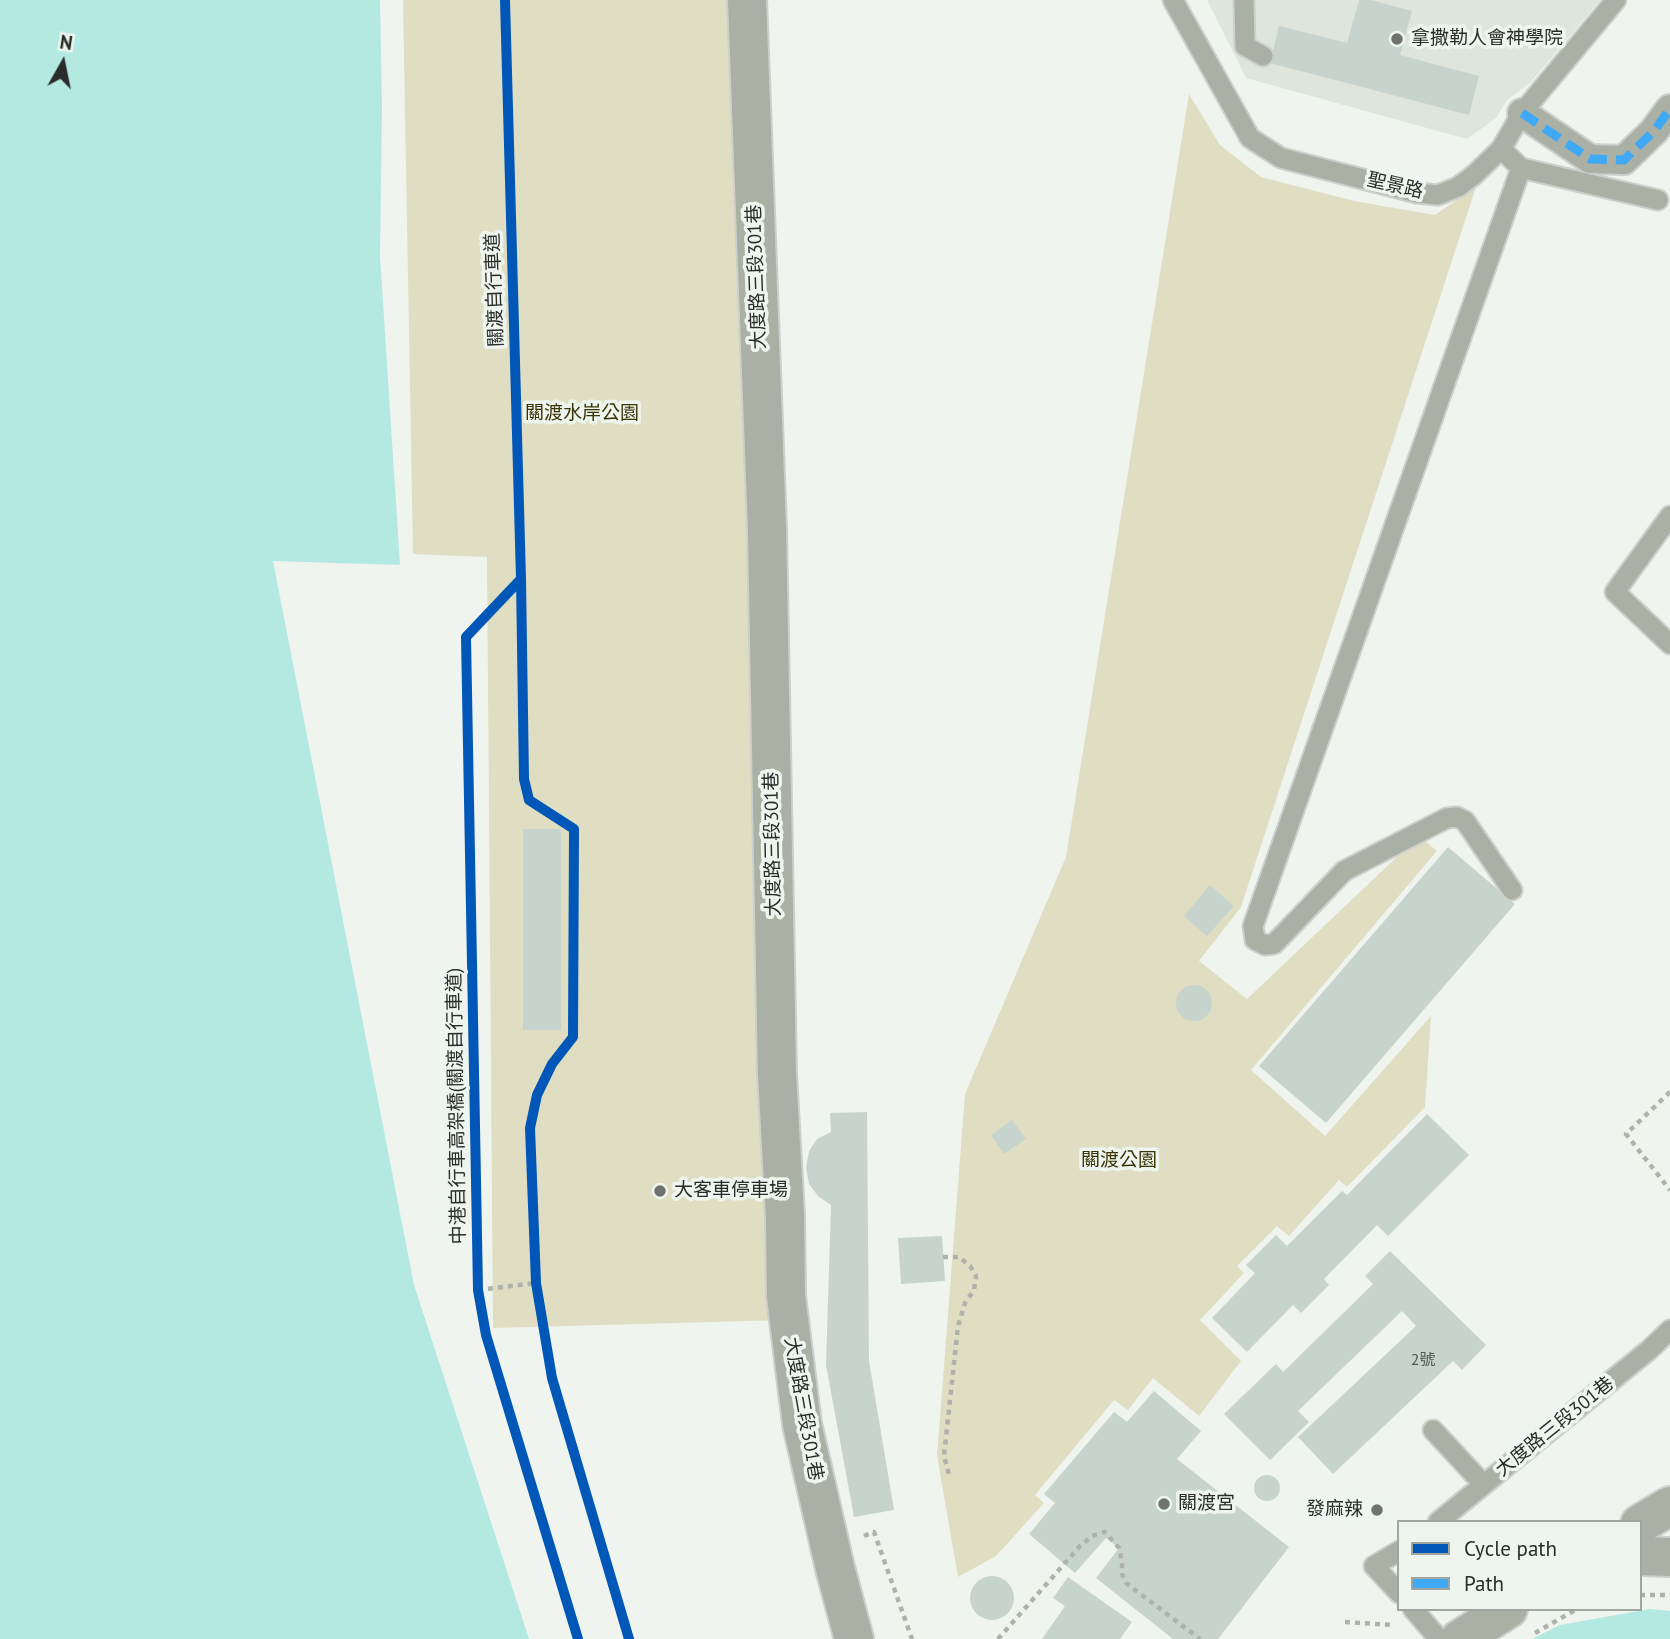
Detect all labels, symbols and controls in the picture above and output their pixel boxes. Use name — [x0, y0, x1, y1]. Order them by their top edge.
north arrow — [28, 28, 98, 98]
place label: 拿撒勒人會神學院 — [1411, 28, 1563, 50]
text: N — [58, 29, 74, 55]
marker: 拿撒勒人會神學院 — [1389, 31, 1405, 47]
street label: 聖景路 — [1365, 168, 1425, 204]
street label: 大度路三段301巷 — [743, 204, 771, 350]
street label: 關渡自行車道 — [482, 233, 508, 347]
park label: 關渡水岸公園 — [525, 403, 639, 425]
street label: 大度路三段301巷 — [760, 771, 786, 917]
street label: 中港自行車高架橋(關渡自行車道) — [443, 968, 471, 1244]
park label: 關渡公園 — [1081, 1150, 1157, 1172]
place label: 大客車停車場 — [674, 1180, 788, 1202]
marker: 大客車停車場 — [652, 1183, 668, 1199]
street label: 大度路三段301巷 — [779, 1336, 827, 1482]
house number: 2號 — [1411, 1350, 1435, 1370]
street label: 大度路三段301巷 — [1491, 1372, 1619, 1482]
place label: 關渡宮 — [1178, 1493, 1235, 1515]
marker: 關渡宮 — [1156, 1496, 1172, 1512]
place label: 發麻辣 — [1306, 1499, 1363, 1521]
marker: 發麻辣 — [1369, 1502, 1385, 1518]
legend — [1397, 1520, 1642, 1611]
text: Cycle path — [1464, 1535, 1557, 1562]
text: Path — [1464, 1570, 1504, 1597]

